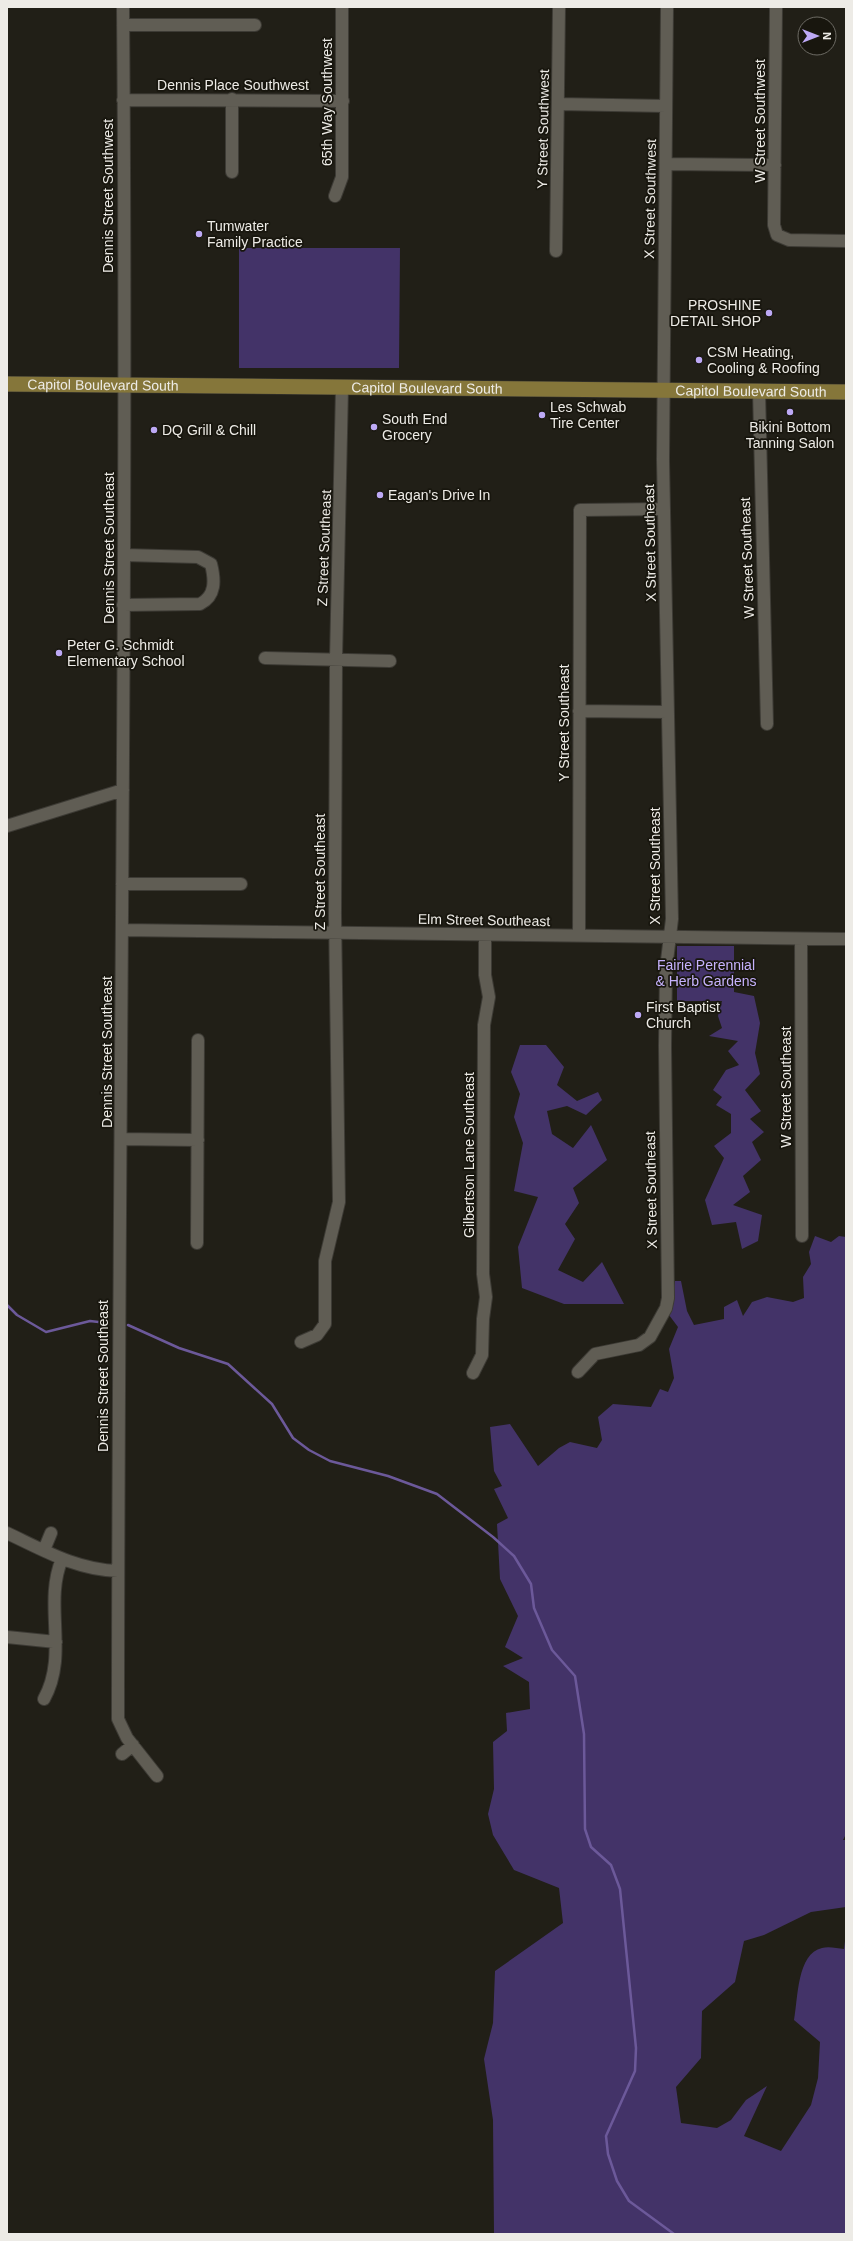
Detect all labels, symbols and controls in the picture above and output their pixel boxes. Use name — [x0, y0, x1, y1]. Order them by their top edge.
north arrow — [797, 16, 837, 56]
text: N — [821, 32, 833, 40]
street label: 65th Way Southwest — [319, 38, 335, 166]
street label: W Street Southwest — [752, 59, 768, 183]
street label: Y Street Southwest — [534, 69, 552, 189]
street label: Dennis Place Southwest — [157, 77, 309, 93]
street label: Dennis Street Southwest — [100, 119, 116, 273]
street label: X Street Southwest — [641, 139, 659, 259]
place label: Tumwater Family Practice — [207, 218, 303, 250]
marker: Tumwater Family Practice — [194, 229, 204, 239]
place label: PROSHINE DETAIL SHOP — [670, 297, 761, 329]
marker: PROSHINE DETAIL SHOP — [764, 308, 774, 318]
place label: CSM Heating, Cooling & Roofing — [707, 344, 820, 376]
marker: CSM Heating, Cooling & Roofing — [694, 355, 704, 365]
street label: Capitol Boulevard South — [27, 376, 179, 394]
street label: Capitol Boulevard South — [351, 379, 503, 397]
street label: Capitol Boulevard South — [675, 382, 827, 400]
place label: Les Schwab Tire Center — [550, 399, 626, 431]
marker: Bikini Bottom Tanning Salon — [785, 407, 795, 417]
marker: Les Schwab Tire Center — [537, 410, 547, 420]
place label: South End Grocery — [382, 411, 447, 443]
place label: Bikini Bottom Tanning Salon — [746, 419, 834, 451]
place label: DQ Grill & Chill — [162, 422, 256, 438]
marker: South End Grocery — [369, 422, 379, 432]
marker: DQ Grill & Chill — [149, 425, 159, 435]
street label: Dennis Street Southeast — [101, 472, 117, 624]
street label: X Street Southeast — [641, 484, 659, 602]
place label: Eagan's Drive In — [388, 487, 490, 503]
street label: Z Street Southeast — [314, 489, 334, 607]
marker: Eagan's Drive In — [375, 490, 385, 500]
street label: W Street Southeast — [737, 497, 757, 619]
place label: Peter G. Schmidt Elementary School — [67, 637, 185, 669]
marker: Peter G. Schmidt Elementary School — [54, 648, 64, 658]
street label: Y Street Southeast — [556, 664, 572, 782]
street label: X Street Southeast — [647, 807, 663, 925]
street label: Z Street Southeast — [312, 814, 328, 930]
street label: Elm Street Southeast — [418, 911, 550, 929]
park label: Fairie Perennial & Herb Gardens — [655, 957, 757, 989]
street label: Dennis Street Southeast — [99, 976, 115, 1128]
place label: First Baptist Church — [646, 999, 720, 1031]
marker: First Baptist Church — [633, 1010, 643, 1020]
street label: W Street Southeast — [778, 1026, 794, 1148]
street label: Gilbertson Lane Southeast — [461, 1072, 477, 1238]
street label: X Street Southeast — [642, 1131, 660, 1249]
street label: Dennis Street Southeast — [95, 1300, 111, 1452]

